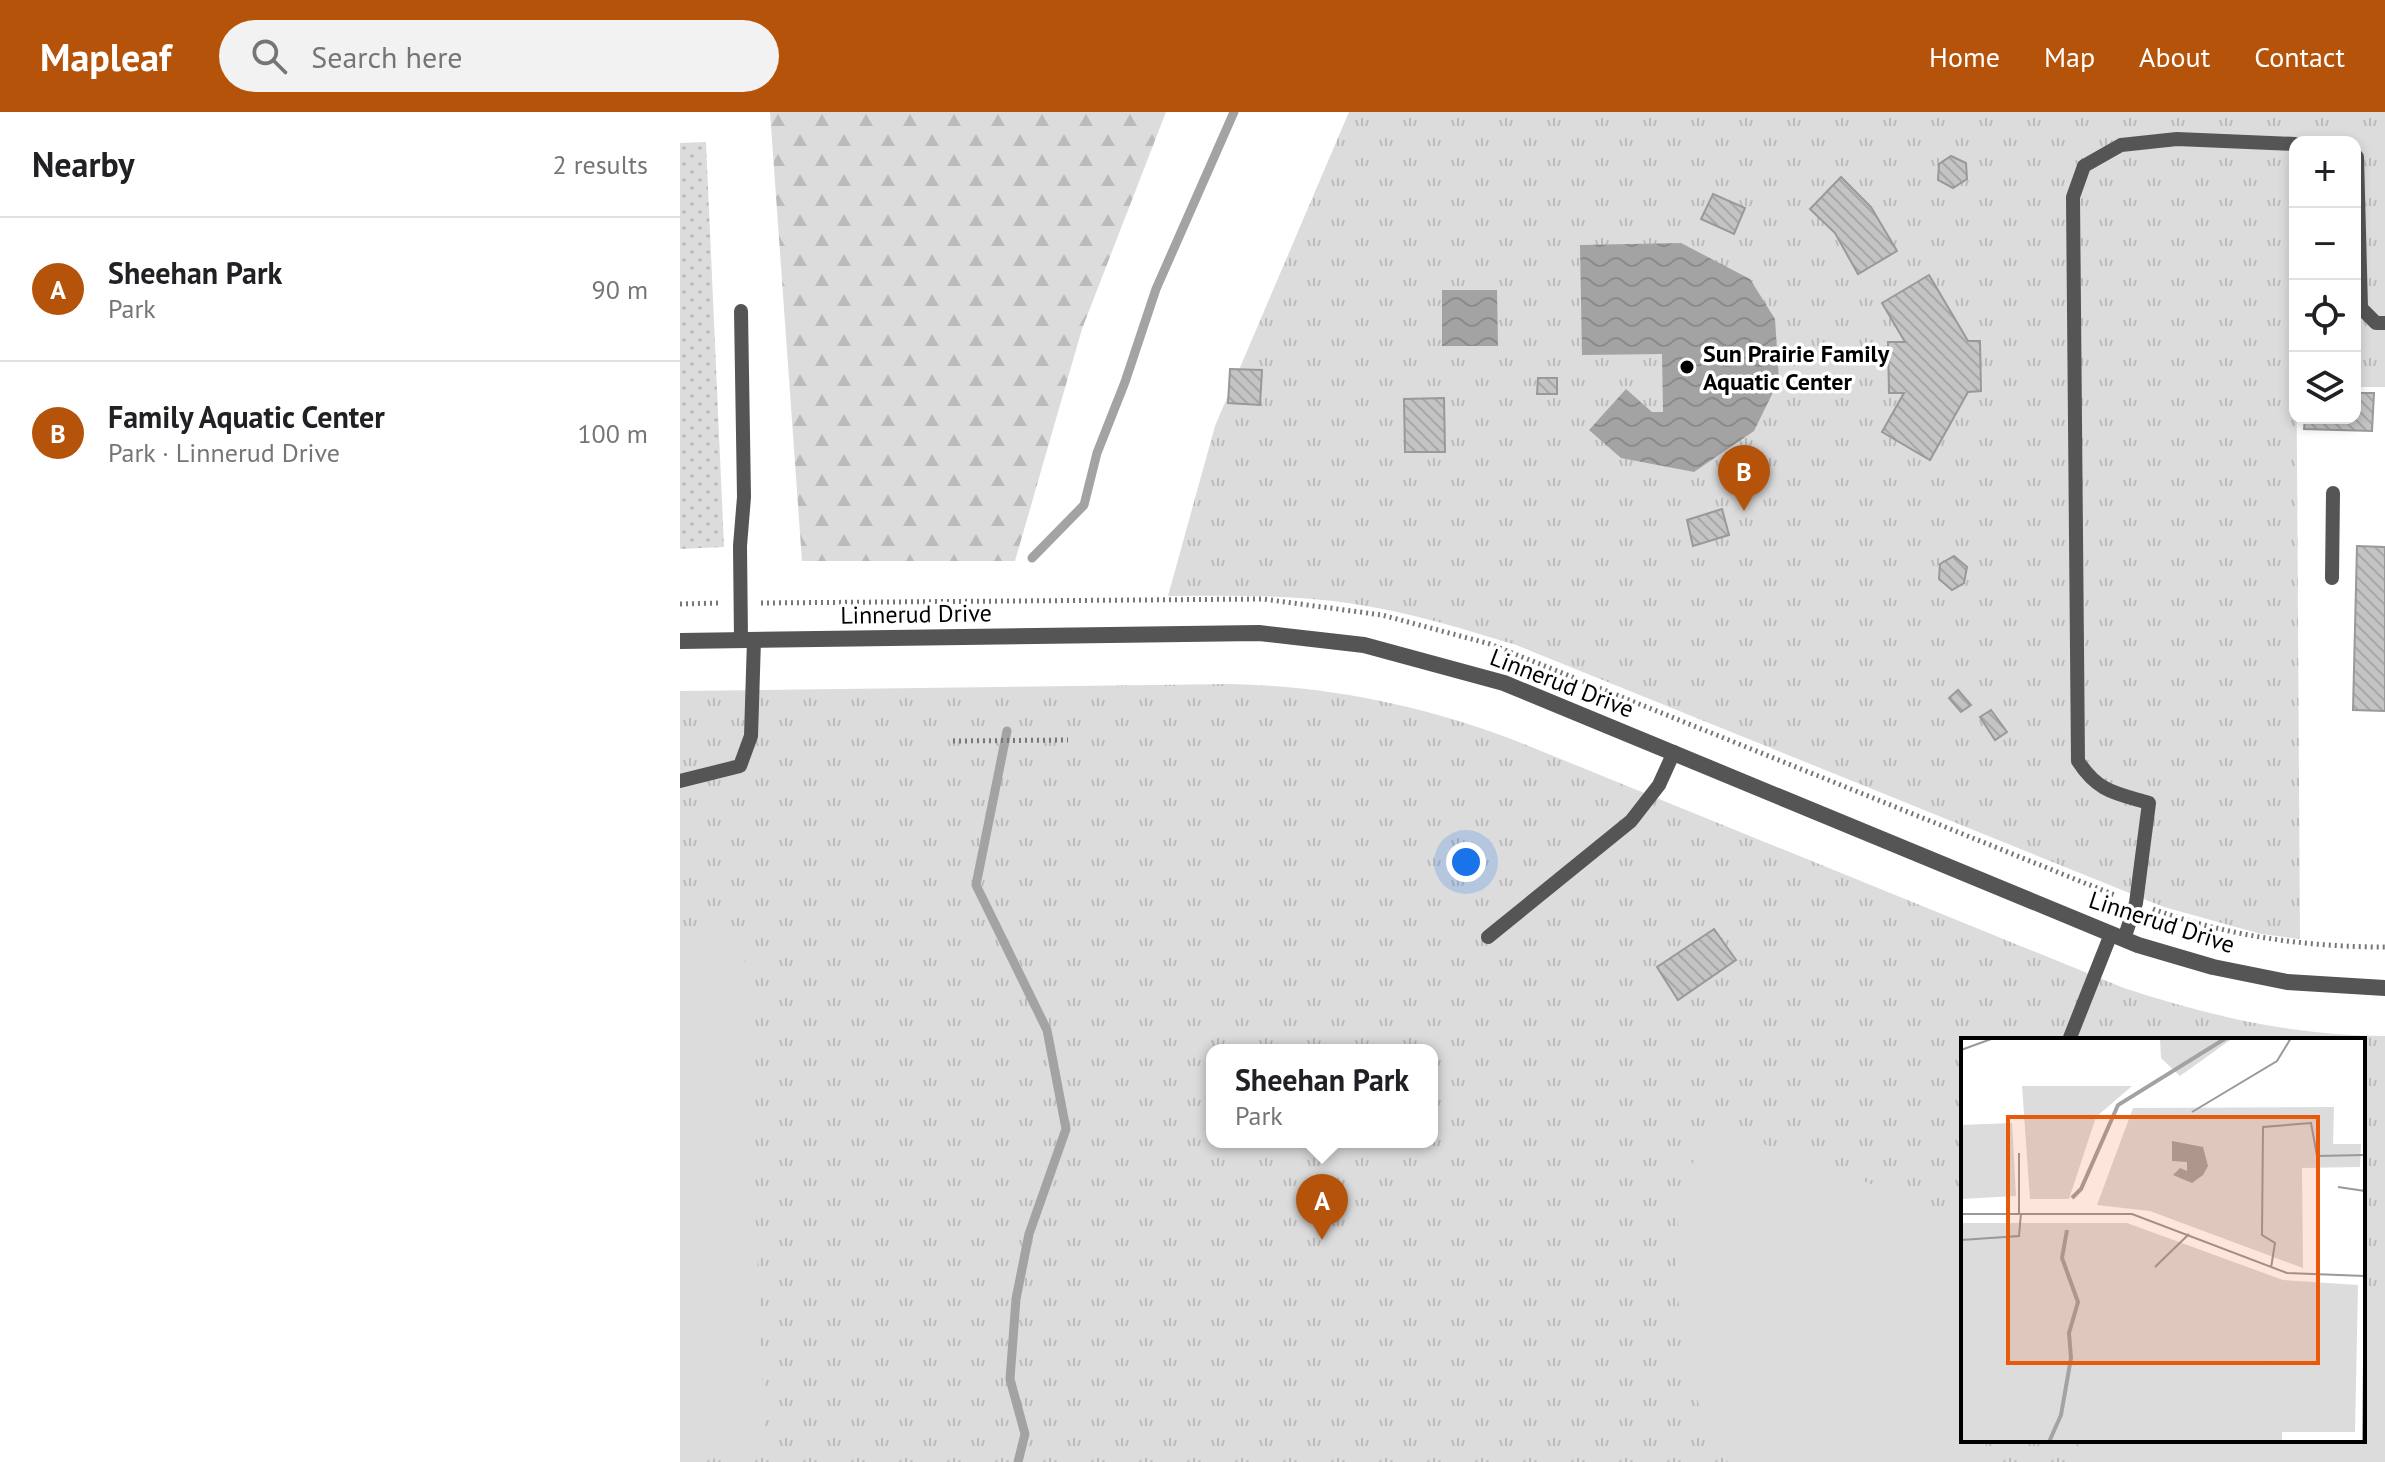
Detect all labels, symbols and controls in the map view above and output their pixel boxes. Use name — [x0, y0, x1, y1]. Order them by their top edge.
search box — [219, 20, 779, 92]
text: Mapleaf — [40, 32, 171, 81]
icon: search — [247, 34, 291, 78]
text: Search here — [311, 37, 463, 76]
text: Home — [1929, 38, 2000, 75]
text: Map — [2044, 38, 2095, 75]
text: About — [2139, 38, 2210, 75]
text: Contact — [2254, 38, 2345, 75]
map controls — [2289, 136, 2361, 424]
button: + — [2289, 136, 2361, 208]
text: Nearby — [32, 142, 134, 186]
text: 2 results — [553, 148, 648, 181]
button: − — [2289, 208, 2361, 280]
text: Sheehan Park — [108, 253, 282, 292]
text: A — [50, 273, 66, 306]
text: 90 m — [592, 273, 648, 306]
button: locate — [2289, 280, 2361, 352]
text: Park — [108, 292, 156, 325]
place label: Sun Prairie Family Aquatic Center — [1703, 338, 1890, 397]
button: layers — [2289, 352, 2361, 424]
marker: Sun Prairie Family Aquatic Center — [1678, 358, 1696, 376]
text: Family Aquatic Center — [108, 397, 385, 436]
text: B — [50, 417, 66, 450]
text: 100 m — [577, 417, 648, 450]
text: Park · Linnerud Drive — [108, 436, 340, 469]
pin: B — [1718, 445, 1770, 511]
street label: Linnerud Drive — [840, 597, 992, 631]
street label: Linnerud Drive — [1486, 641, 1638, 725]
your location — [1446, 842, 1486, 882]
street label: Linnerud Drive — [2085, 884, 2239, 960]
inset map — [1961, 1038, 2365, 1442]
popup — [1206, 1044, 1438, 1148]
text: Sheehan Park — [1235, 1060, 1409, 1099]
text: Park — [1235, 1099, 1283, 1132]
pin: A — [1296, 1174, 1348, 1240]

